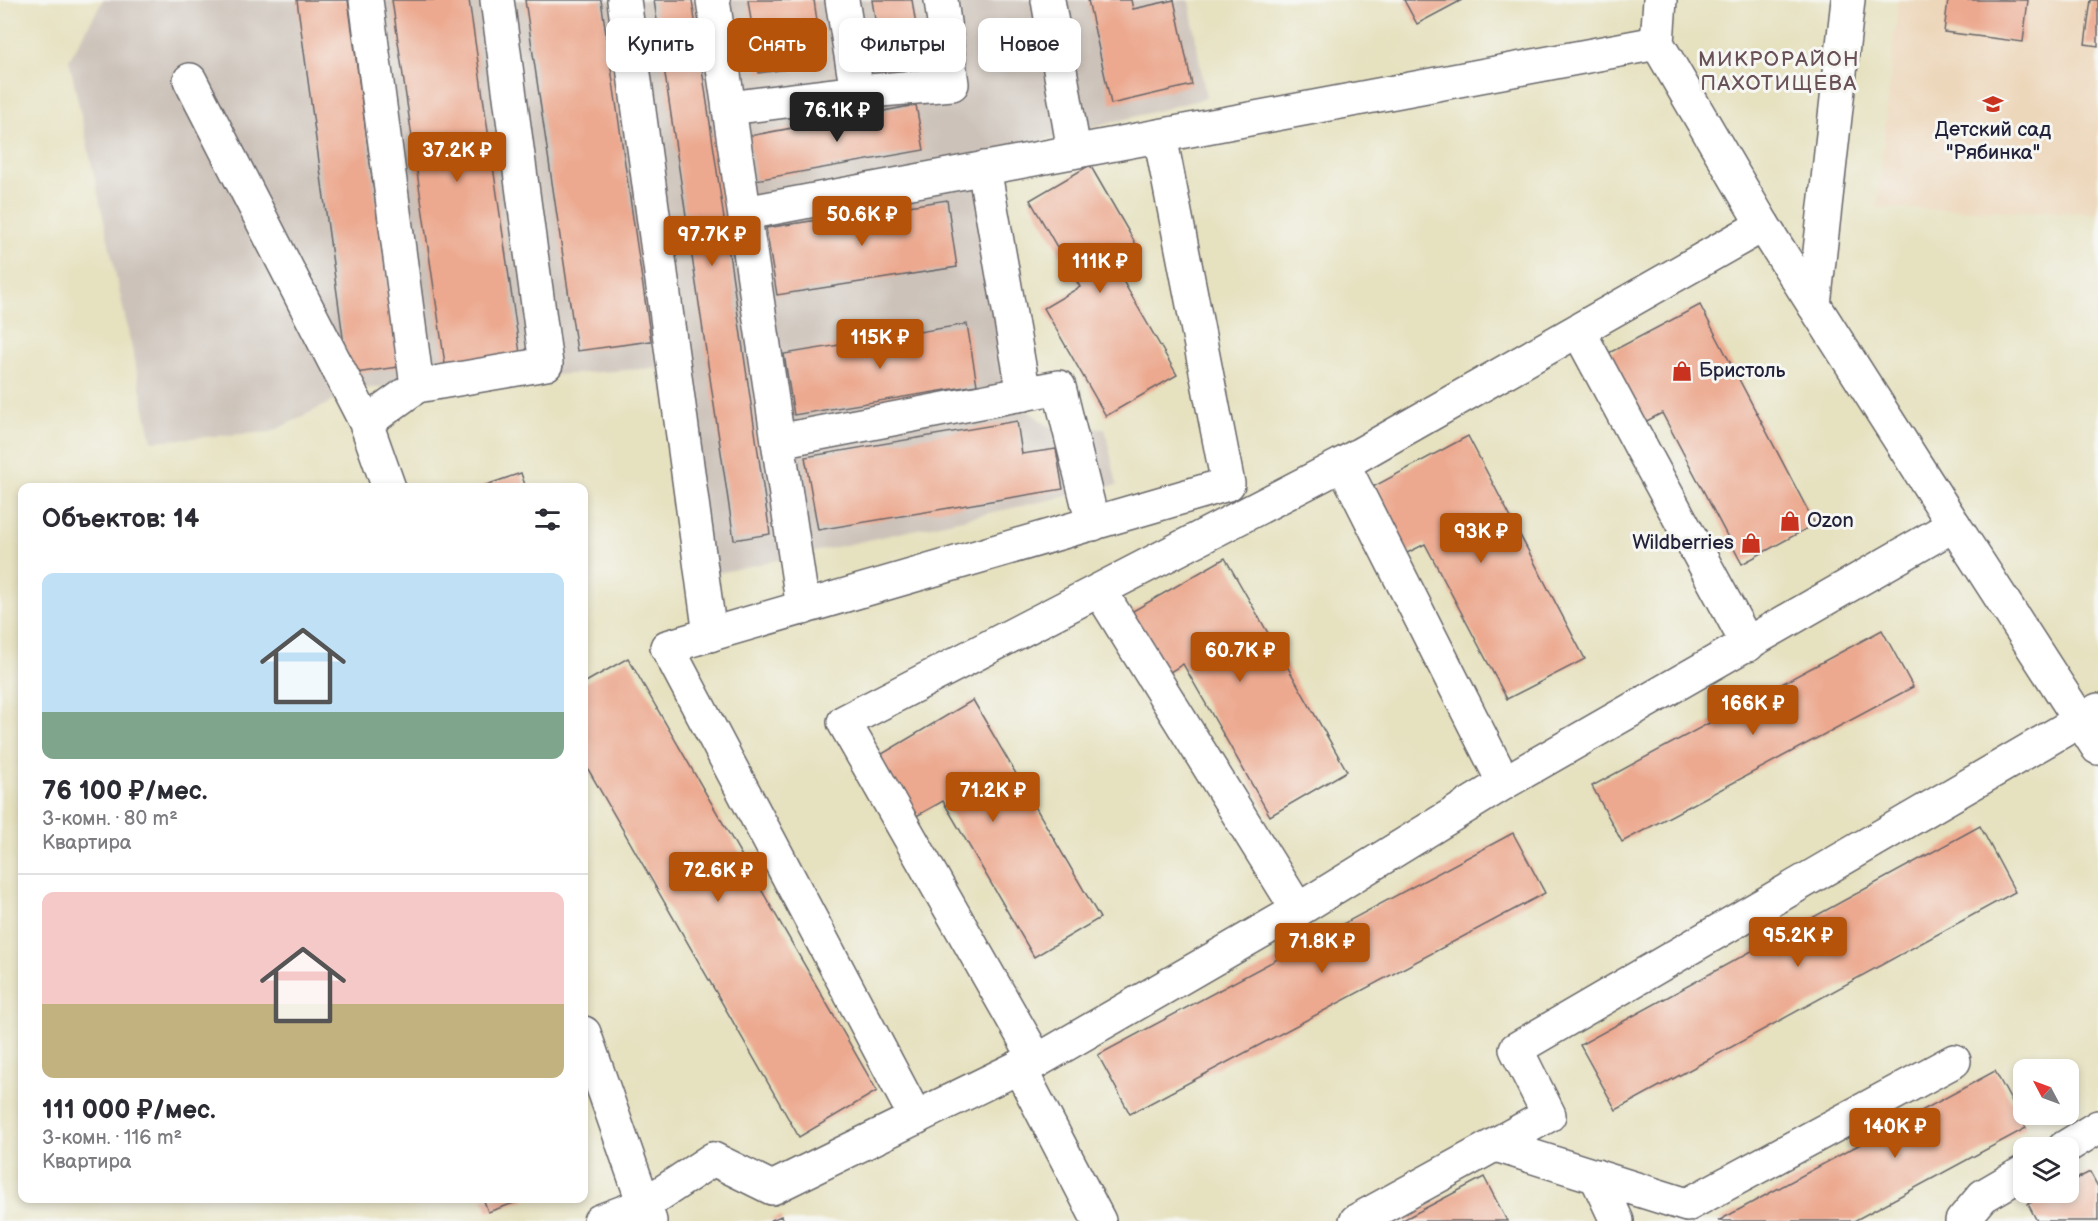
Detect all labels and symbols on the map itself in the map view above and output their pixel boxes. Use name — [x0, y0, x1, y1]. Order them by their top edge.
district label: МИКРОРАЙОН ПАХОТИЩЕВА — [1698, 47, 1860, 96]
pin: 76.1K ₽ — [782, 92, 892, 143]
school or university icon: Детский сад "Рябинка" — [1981, 92, 2005, 116]
place label: Детский сад "Рябинка" — [1935, 118, 2051, 165]
pin: 37.2K ₽ — [402, 132, 512, 183]
pin: 50.6K ₽ — [807, 196, 917, 247]
pin: 97.7K ₽ — [657, 216, 767, 267]
pin: 111K ₽ — [1051, 243, 1149, 294]
pin: 115K ₽ — [831, 319, 929, 370]
shop icon: Бристоль — [1670, 359, 1694, 383]
place label: Бристоль — [1699, 359, 1786, 383]
shop icon: Ozon — [1778, 509, 1802, 533]
place label: Ozon — [1807, 509, 1854, 533]
pin: 93K ₽ — [1439, 513, 1523, 564]
place label: Wildberries — [1632, 531, 1734, 555]
shop icon: Wildberries — [1739, 531, 1763, 555]
pin: 60.7K ₽ — [1185, 632, 1295, 683]
pin: 166K ₽ — [1704, 685, 1802, 736]
pin: 71.2K ₽ — [938, 772, 1048, 823]
pin: 72.6K ₽ — [663, 852, 773, 903]
pin: 95.2K ₽ — [1743, 917, 1853, 968]
pin: 71.8K ₽ — [1267, 923, 1377, 974]
north arrow — [2013, 1059, 2079, 1125]
pin: 140K ₽ — [1846, 1108, 1944, 1159]

